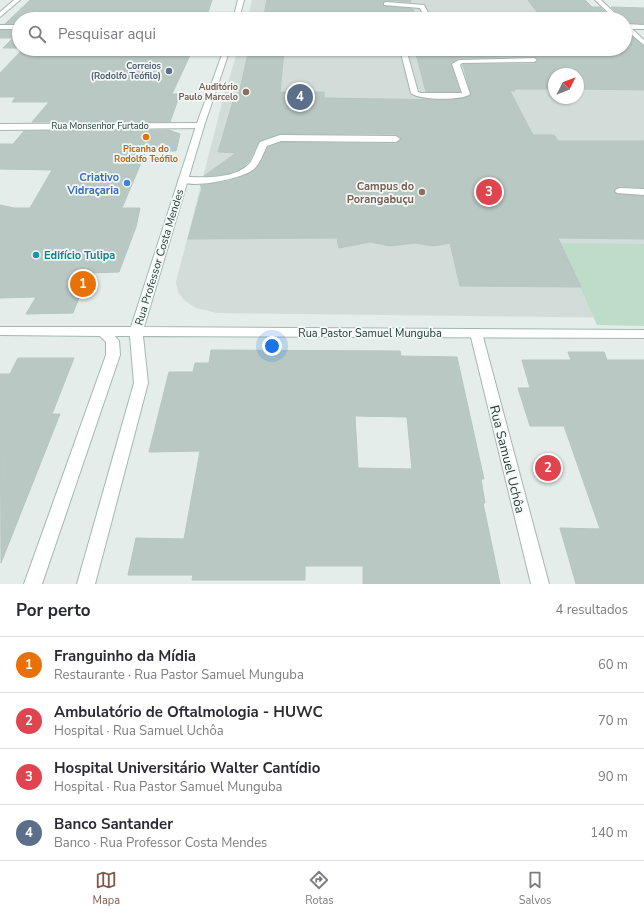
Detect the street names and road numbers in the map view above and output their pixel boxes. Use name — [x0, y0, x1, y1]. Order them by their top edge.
street label: Rua Monsenhor Furtado — [51, 120, 149, 132]
street label: Rua Professor Costa Mendes — [132, 187, 187, 327]
street label: Rua Pastor Samuel Munguba — [298, 326, 442, 341]
street label: Rua Samuel Uchôa — [485, 403, 529, 515]

